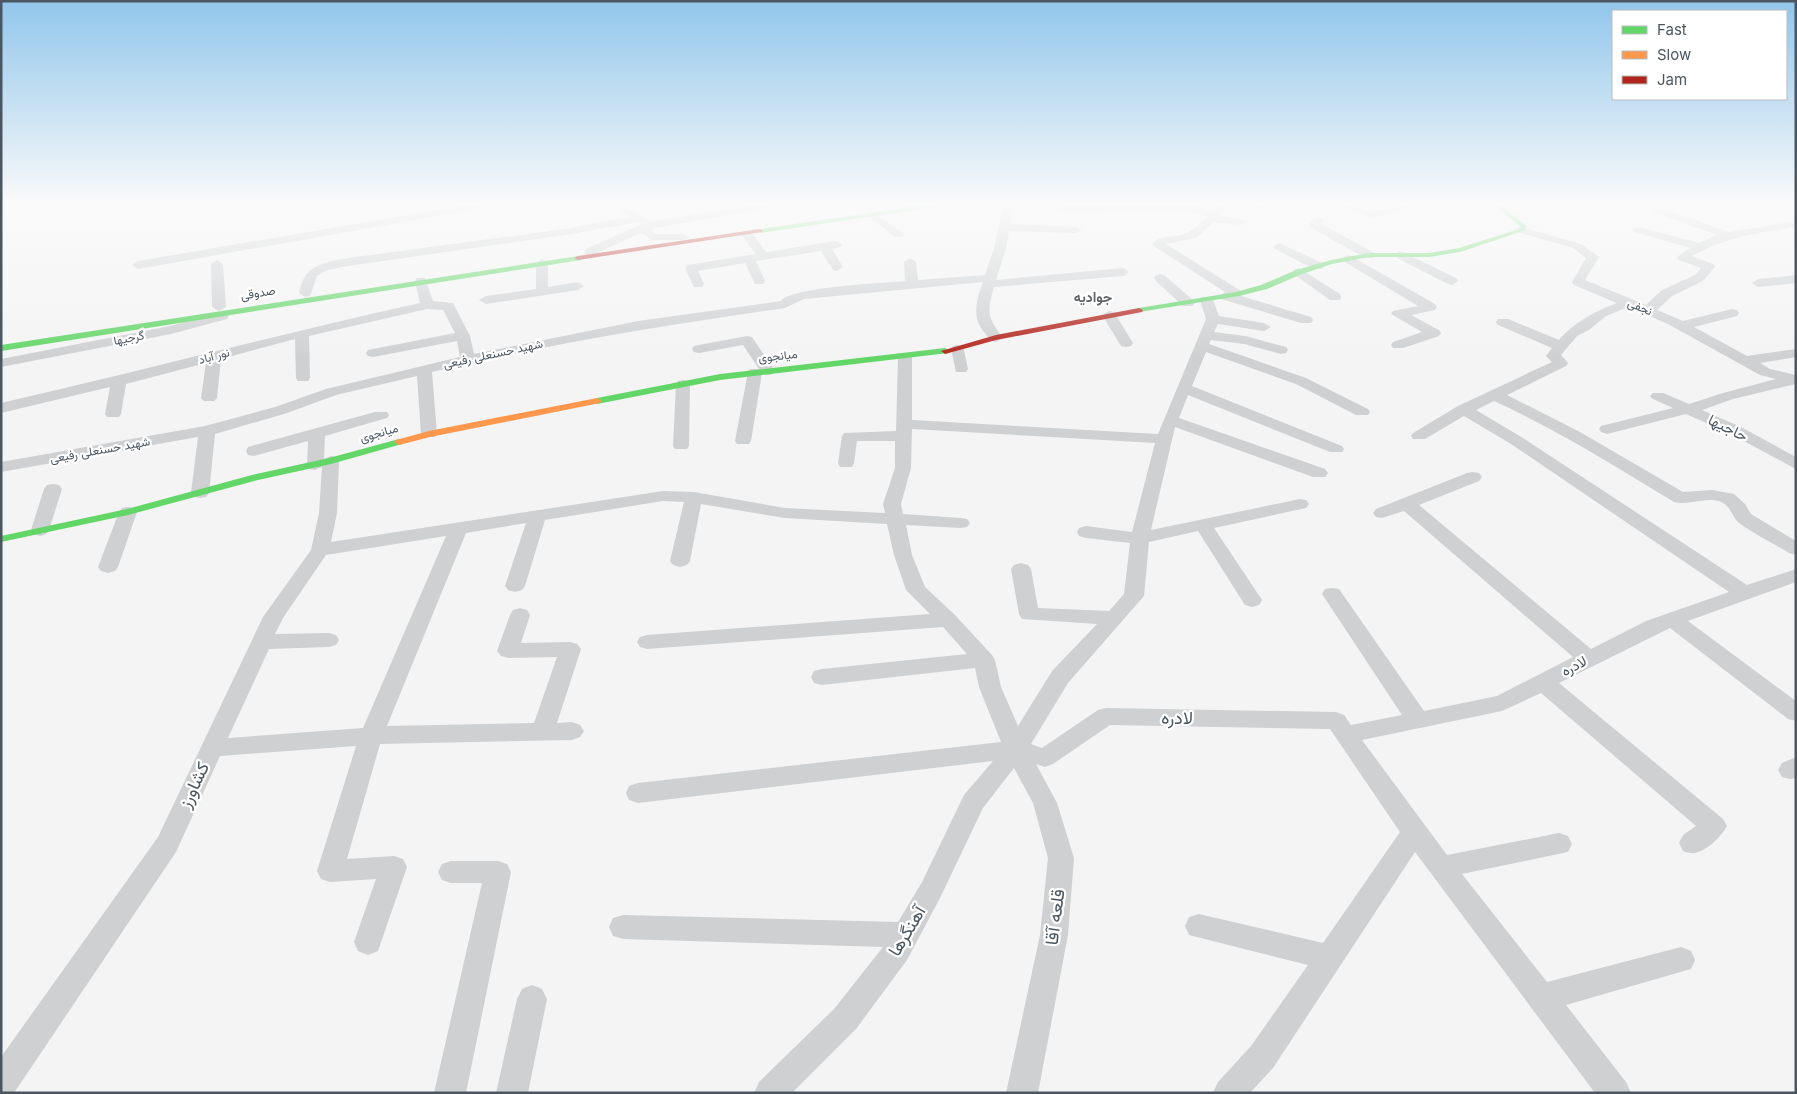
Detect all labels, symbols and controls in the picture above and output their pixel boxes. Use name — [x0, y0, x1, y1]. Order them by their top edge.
legend — [1612, 10, 1787, 100]
text: Fast — [1657, 20, 1687, 39]
text: Slow — [1657, 45, 1691, 64]
text: Jam — [1657, 70, 1687, 89]
street label: صدوقی — [239, 282, 277, 304]
district label: جوادیه — [1074, 288, 1113, 306]
street label: نجفی — [1625, 295, 1655, 319]
street label: گرجیها — [112, 327, 146, 349]
street label: شهید حسنعلی رفیعی — [442, 336, 544, 372]
street label: نور آباد — [197, 344, 231, 368]
street label: میانجوی — [758, 346, 798, 366]
street label: حاجیها — [1705, 410, 1751, 445]
street label: میانجوی — [358, 420, 400, 446]
street label: شهید حسنعلی رفیعی — [49, 433, 151, 467]
street label: لادره — [1558, 651, 1590, 680]
street label: لادره — [1161, 707, 1193, 729]
street label: کشاورز — [173, 759, 214, 812]
street label: قلعه آقا — [1041, 888, 1068, 946]
street label: آهنگرها — [883, 900, 931, 960]

